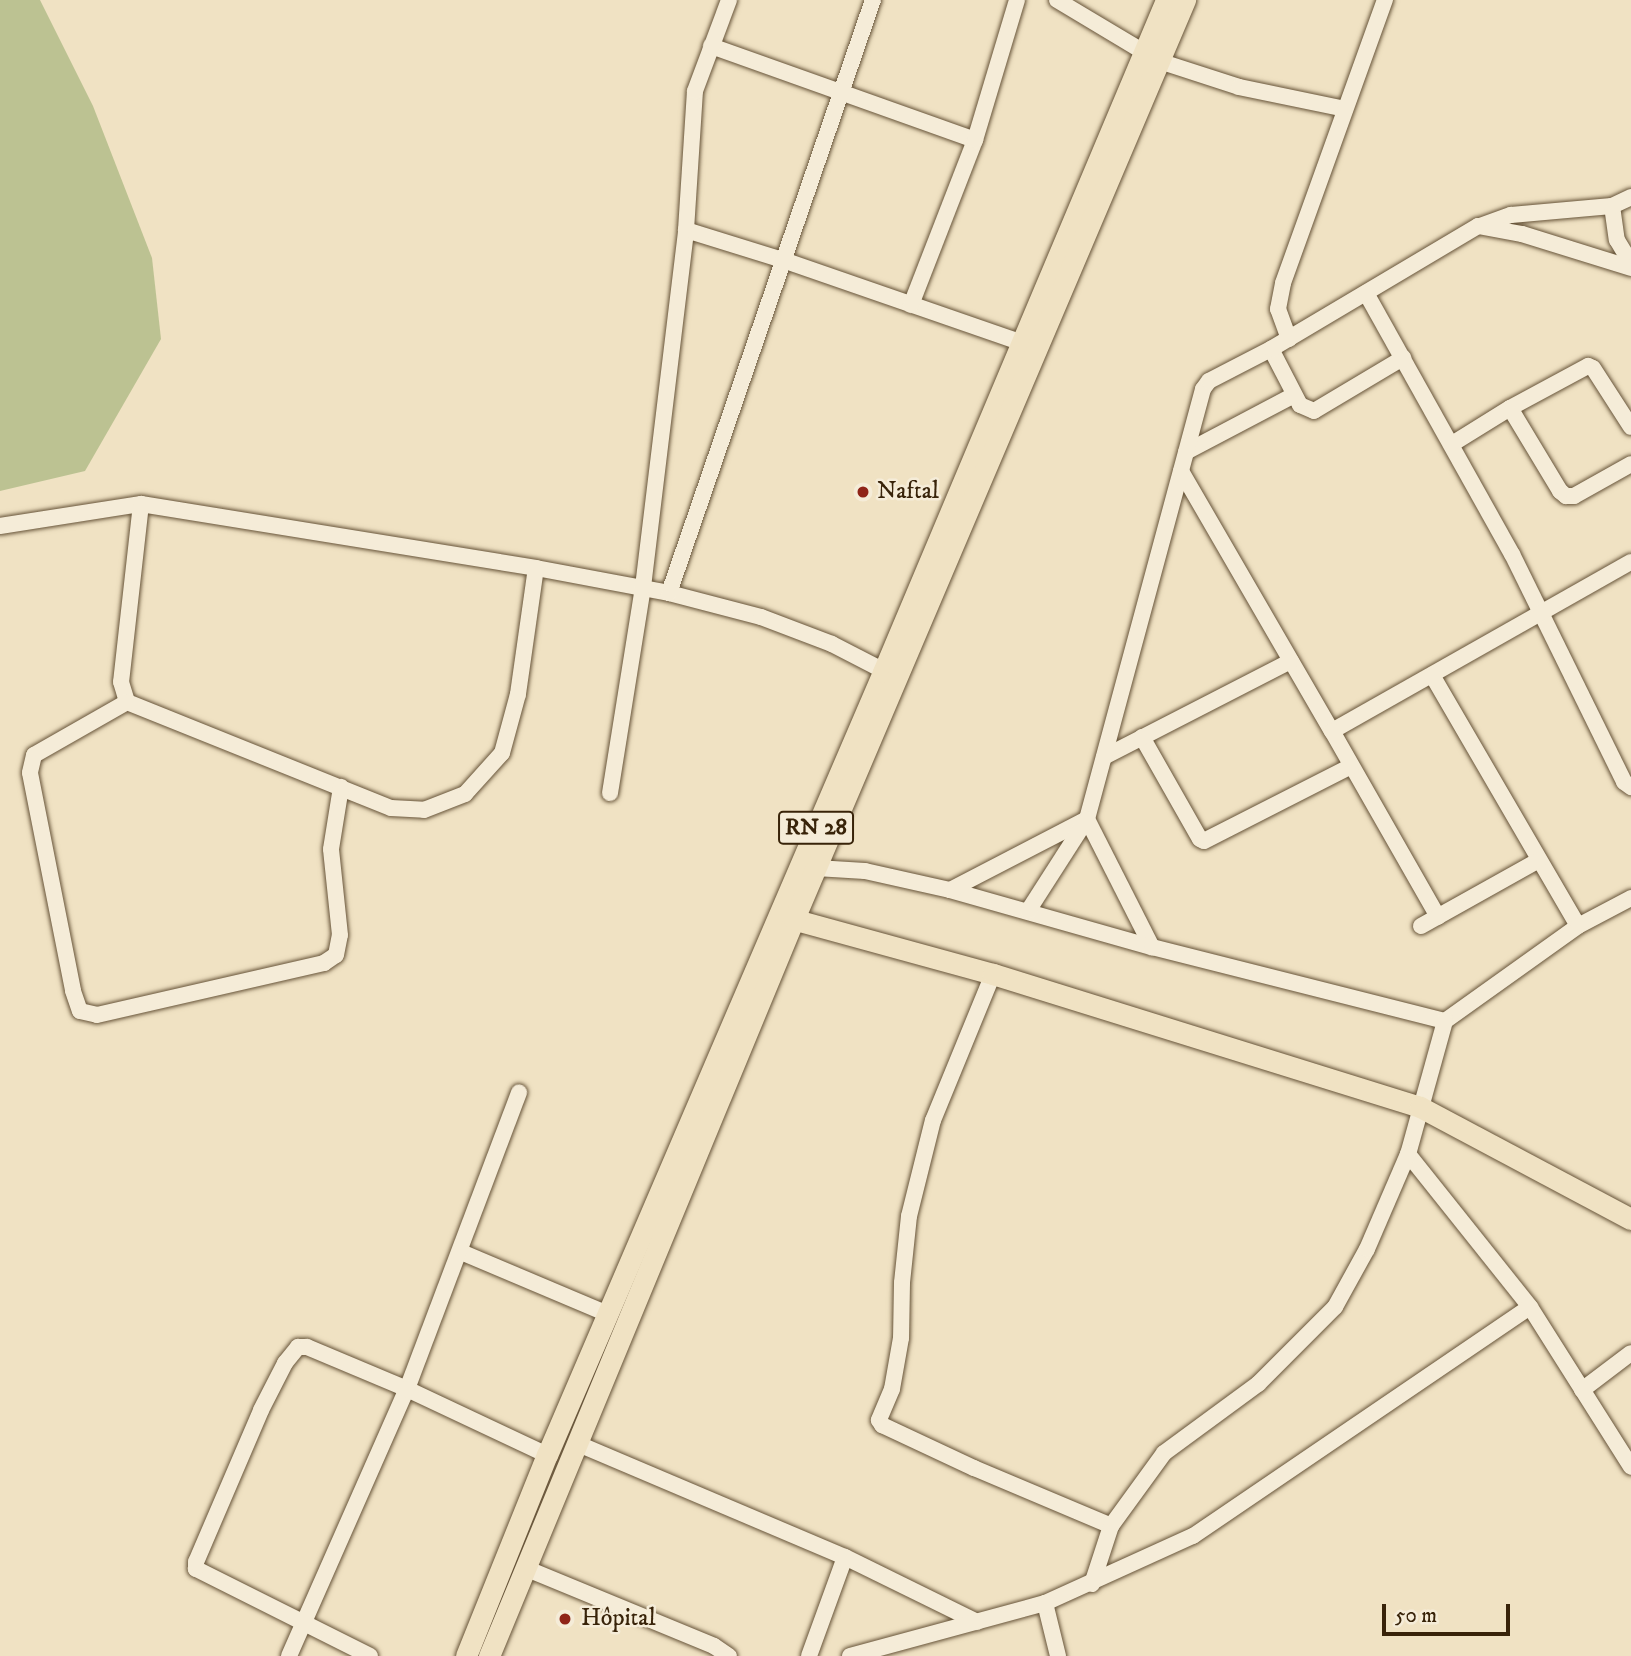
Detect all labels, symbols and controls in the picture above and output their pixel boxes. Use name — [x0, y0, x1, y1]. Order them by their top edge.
place label: Naftal — [877, 478, 939, 506]
marker: Naftal — [855, 484, 871, 500]
road number: RN 28 — [778, 808, 854, 848]
scale bar — [1386, 1590, 1514, 1634]
text: 50 m — [1395, 1603, 1437, 1629]
place label: Hôpital — [581, 1605, 656, 1633]
marker: Hôpital — [555, 1609, 575, 1629]

